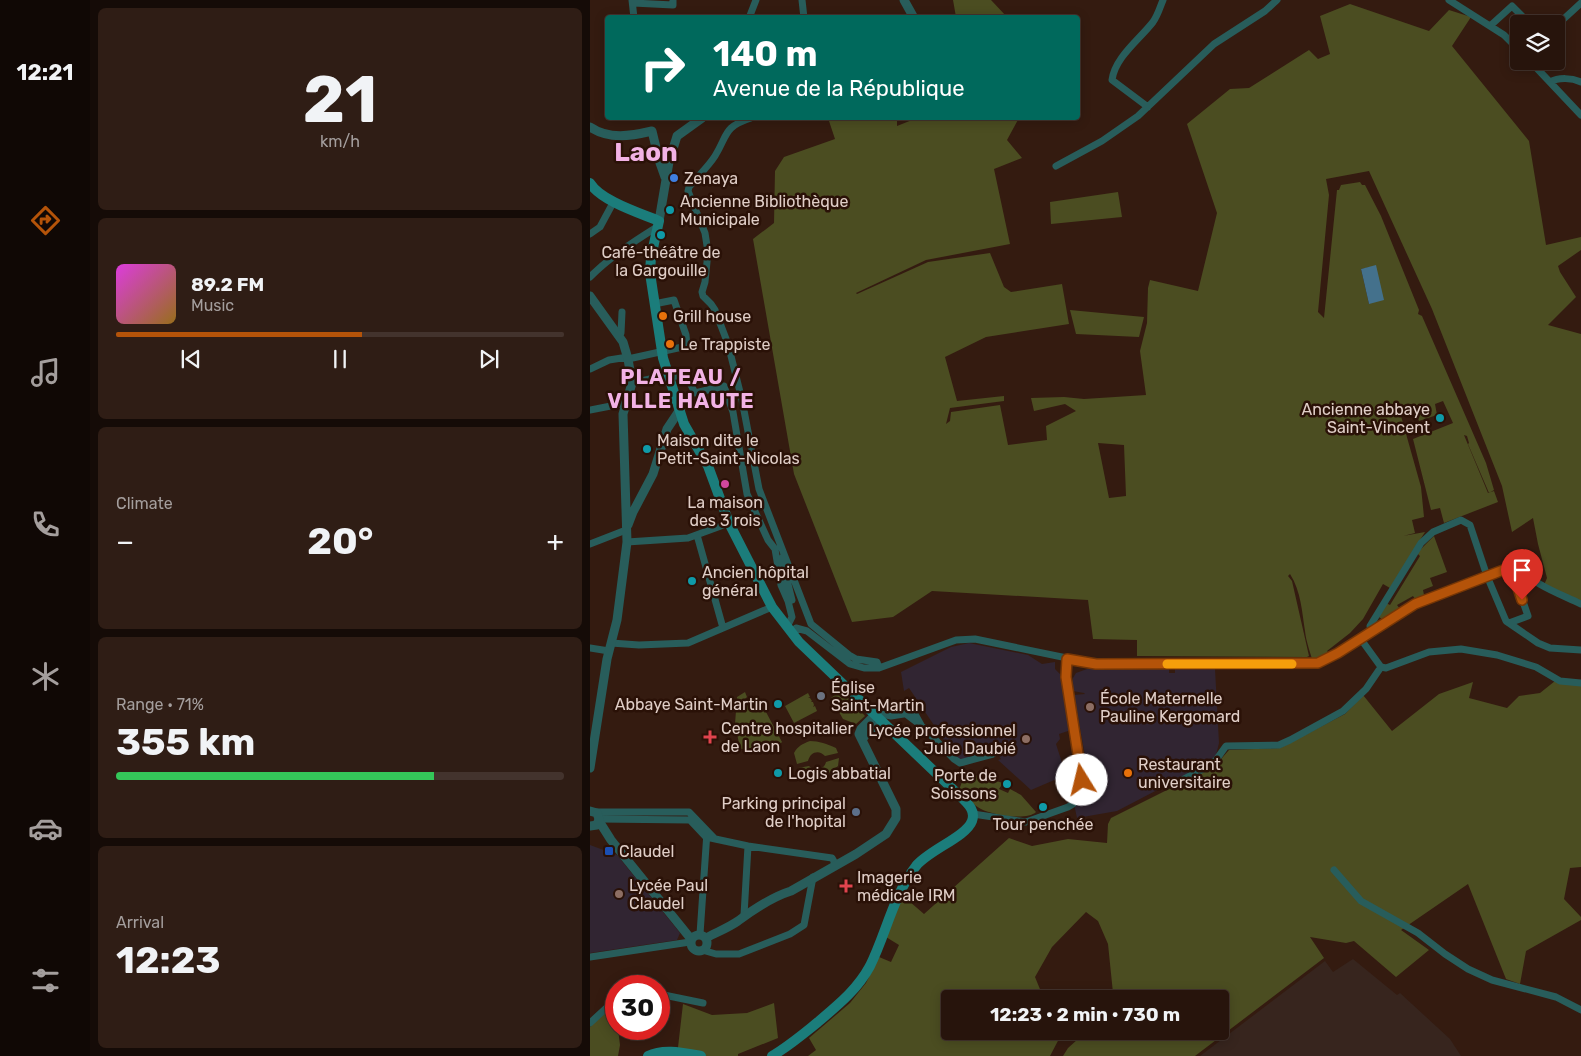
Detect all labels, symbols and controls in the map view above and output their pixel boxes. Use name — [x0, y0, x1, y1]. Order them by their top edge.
map controls — [1510, 15, 1565, 70]
button: layers — [1510, 15, 1565, 70]
text: 140 m — [713, 33, 818, 75]
icon: right — [630, 35, 695, 100]
text: 12:21 — [17, 59, 73, 86]
text: 21 — [303, 61, 377, 138]
text: Avenue de la République — [713, 75, 965, 102]
text: km/h — [320, 132, 360, 151]
district label: Laon — [614, 137, 678, 168]
place label: Zenaya — [684, 169, 738, 188]
marker: Zenaya — [668, 172, 680, 184]
place label: Ancienne Bibliothèque Municipale — [680, 192, 848, 229]
icon: directions — [28, 203, 63, 238]
marker: Ancienne Bibliothèque Municipale — [664, 204, 676, 216]
marker: Café-théâtre de la Gargouille — [655, 229, 667, 241]
place label: Café-théâtre de la Gargouille — [601, 243, 721, 280]
text: 89.2 FM — [191, 273, 264, 296]
text: Music — [191, 296, 234, 315]
place label: Grill house — [673, 307, 751, 326]
marker: Grill house — [657, 310, 669, 322]
place label: Le Trappiste — [680, 335, 770, 354]
marker: Le Trappiste — [664, 338, 676, 350]
icon: previous — [177, 345, 205, 373]
icon: pause — [326, 345, 354, 373]
icon: next — [475, 345, 503, 373]
icon: music — [28, 355, 63, 390]
district label: PLATEAU / VILLE HAUTE — [607, 364, 755, 413]
place label: Ancienne abbaye Saint-Vincent — [1302, 400, 1430, 437]
marker: Ancienne abbaye Saint-Vincent — [1434, 412, 1446, 424]
place label: Maison dite le Petit-Saint-Nicolas — [657, 431, 800, 468]
marker: Maison dite le Petit-Saint-Nicolas — [641, 443, 653, 455]
marker: La maison des 3 rois — [719, 478, 731, 490]
place label: La maison des 3 rois — [687, 493, 763, 530]
text: Climate — [116, 494, 173, 513]
icon: phone — [28, 507, 63, 542]
text: 20° — [307, 518, 373, 564]
text: − — [116, 525, 134, 558]
text: + — [547, 525, 564, 558]
pin — [1501, 549, 1543, 600]
icon: arrive — [1508, 556, 1536, 584]
place label: Ancien hôpital général — [702, 563, 809, 600]
marker: Ancien hôpital général — [686, 575, 698, 587]
icon: climate — [28, 659, 63, 694]
place label: Église Saint-Martin — [831, 678, 924, 715]
place label: École Maternelle Pauline Kergomard — [1100, 689, 1240, 726]
marker: Église Saint-Martin — [815, 690, 827, 702]
text: Range · 71% — [116, 695, 204, 714]
place label: Abbaye Saint-Martin — [615, 695, 768, 714]
marker: Abbaye Saint-Martin — [772, 698, 784, 710]
marker: École Maternelle Pauline Kergomard — [1084, 701, 1096, 713]
text: 355 km — [116, 719, 255, 765]
place label: Centre hospitalier de Laon — [721, 719, 854, 756]
place label: Lycée professionnel Julie Daubié — [868, 721, 1016, 758]
marker: Centre hospitalier de Laon — [703, 730, 717, 744]
marker: Lycée professionnel Julie Daubié — [1020, 733, 1032, 745]
position arrow — [1055, 753, 1107, 805]
place label: Restaurant universitaire — [1138, 755, 1231, 792]
place label: Logis abbatial — [788, 764, 891, 783]
place label: Porte de Soissons — [931, 766, 997, 803]
marker: Logis abbatial — [772, 767, 784, 779]
marker: Restaurant universitaire — [1122, 767, 1134, 779]
marker: Porte de Soissons — [1001, 778, 1013, 790]
place label: Parking principal de l'hopital — [722, 794, 846, 831]
marker: Tour penchée — [1037, 801, 1049, 813]
marker: Parking principal de l'hopital — [850, 806, 862, 818]
icon: car — [28, 811, 63, 846]
place label: Tour penchée — [993, 815, 1093, 834]
place label: Claudel — [619, 842, 674, 861]
marker: Claudel — [603, 845, 615, 857]
place label: Imagerie médicale IRM — [857, 868, 956, 905]
place label: Lycée Paul Claudel — [629, 876, 708, 913]
marker: Imagerie médicale IRM — [839, 879, 853, 893]
marker: Lycée Paul Claudel — [613, 888, 625, 900]
text: Arrival — [116, 913, 164, 932]
text: 12:23 — [116, 937, 220, 983]
icon: filters — [28, 963, 63, 998]
speed limit sign: 30 — [605, 975, 670, 1040]
text: 12:23 · 2 min · 730 m — [990, 1003, 1180, 1026]

